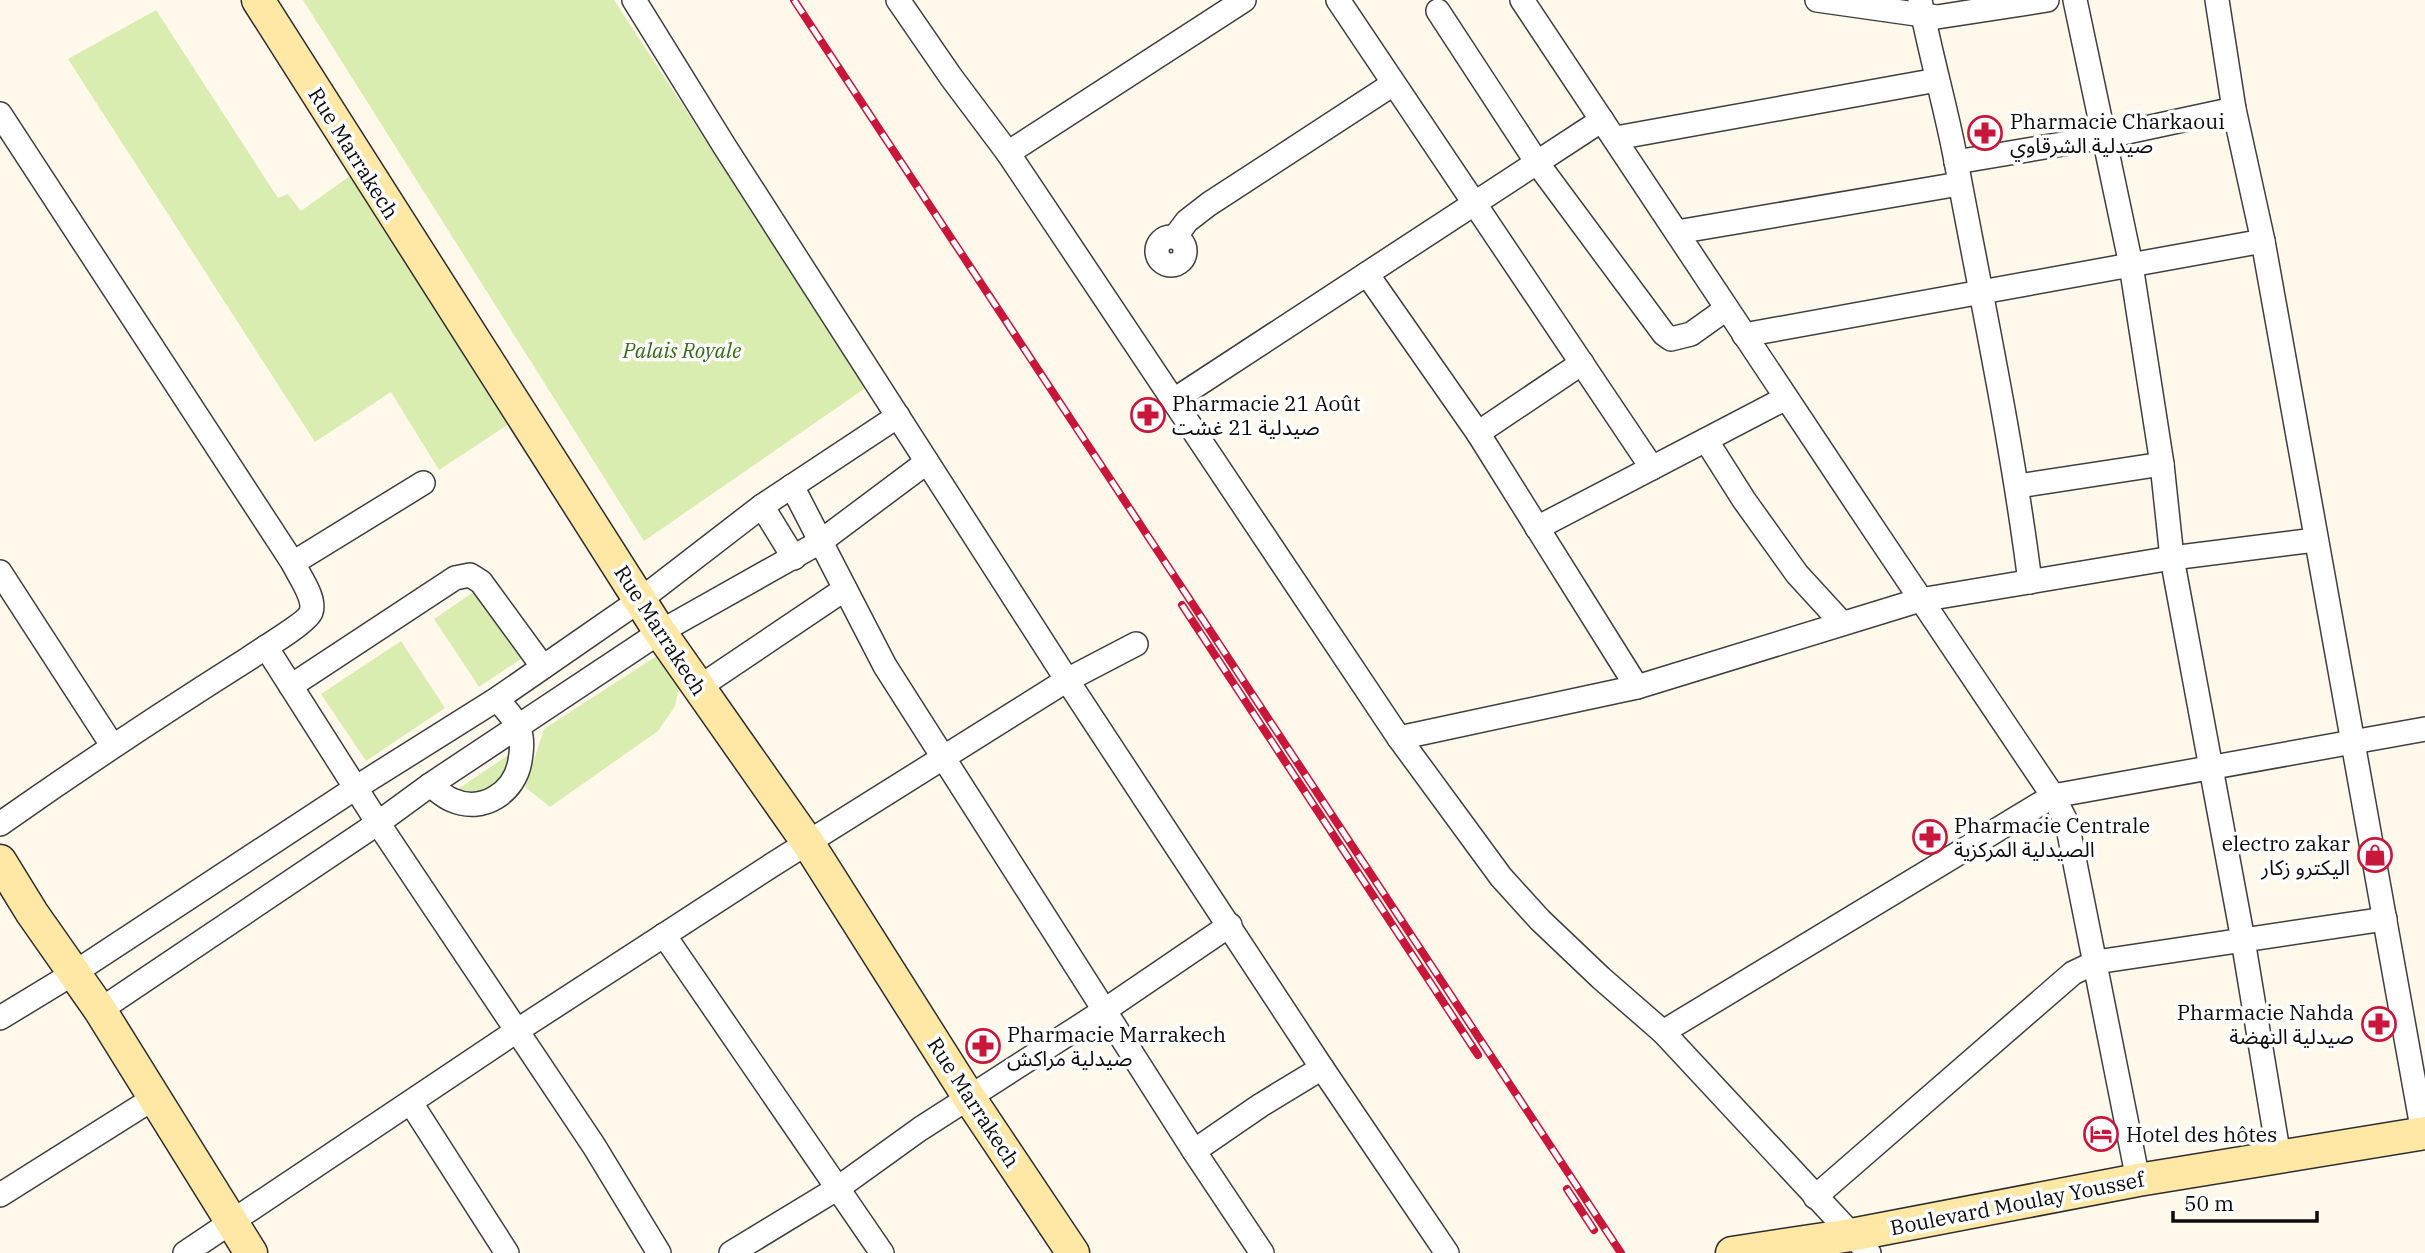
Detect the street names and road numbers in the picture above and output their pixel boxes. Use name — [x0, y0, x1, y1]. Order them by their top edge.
street label: Rue Marrakech — [302, 82, 406, 224]
street label: Rue Marrakech — [608, 559, 714, 701]
street label: Rue Marrakech — [921, 1031, 1027, 1173]
street label: Boulevard Moulay Youssef — [1888, 1164, 2148, 1241]

